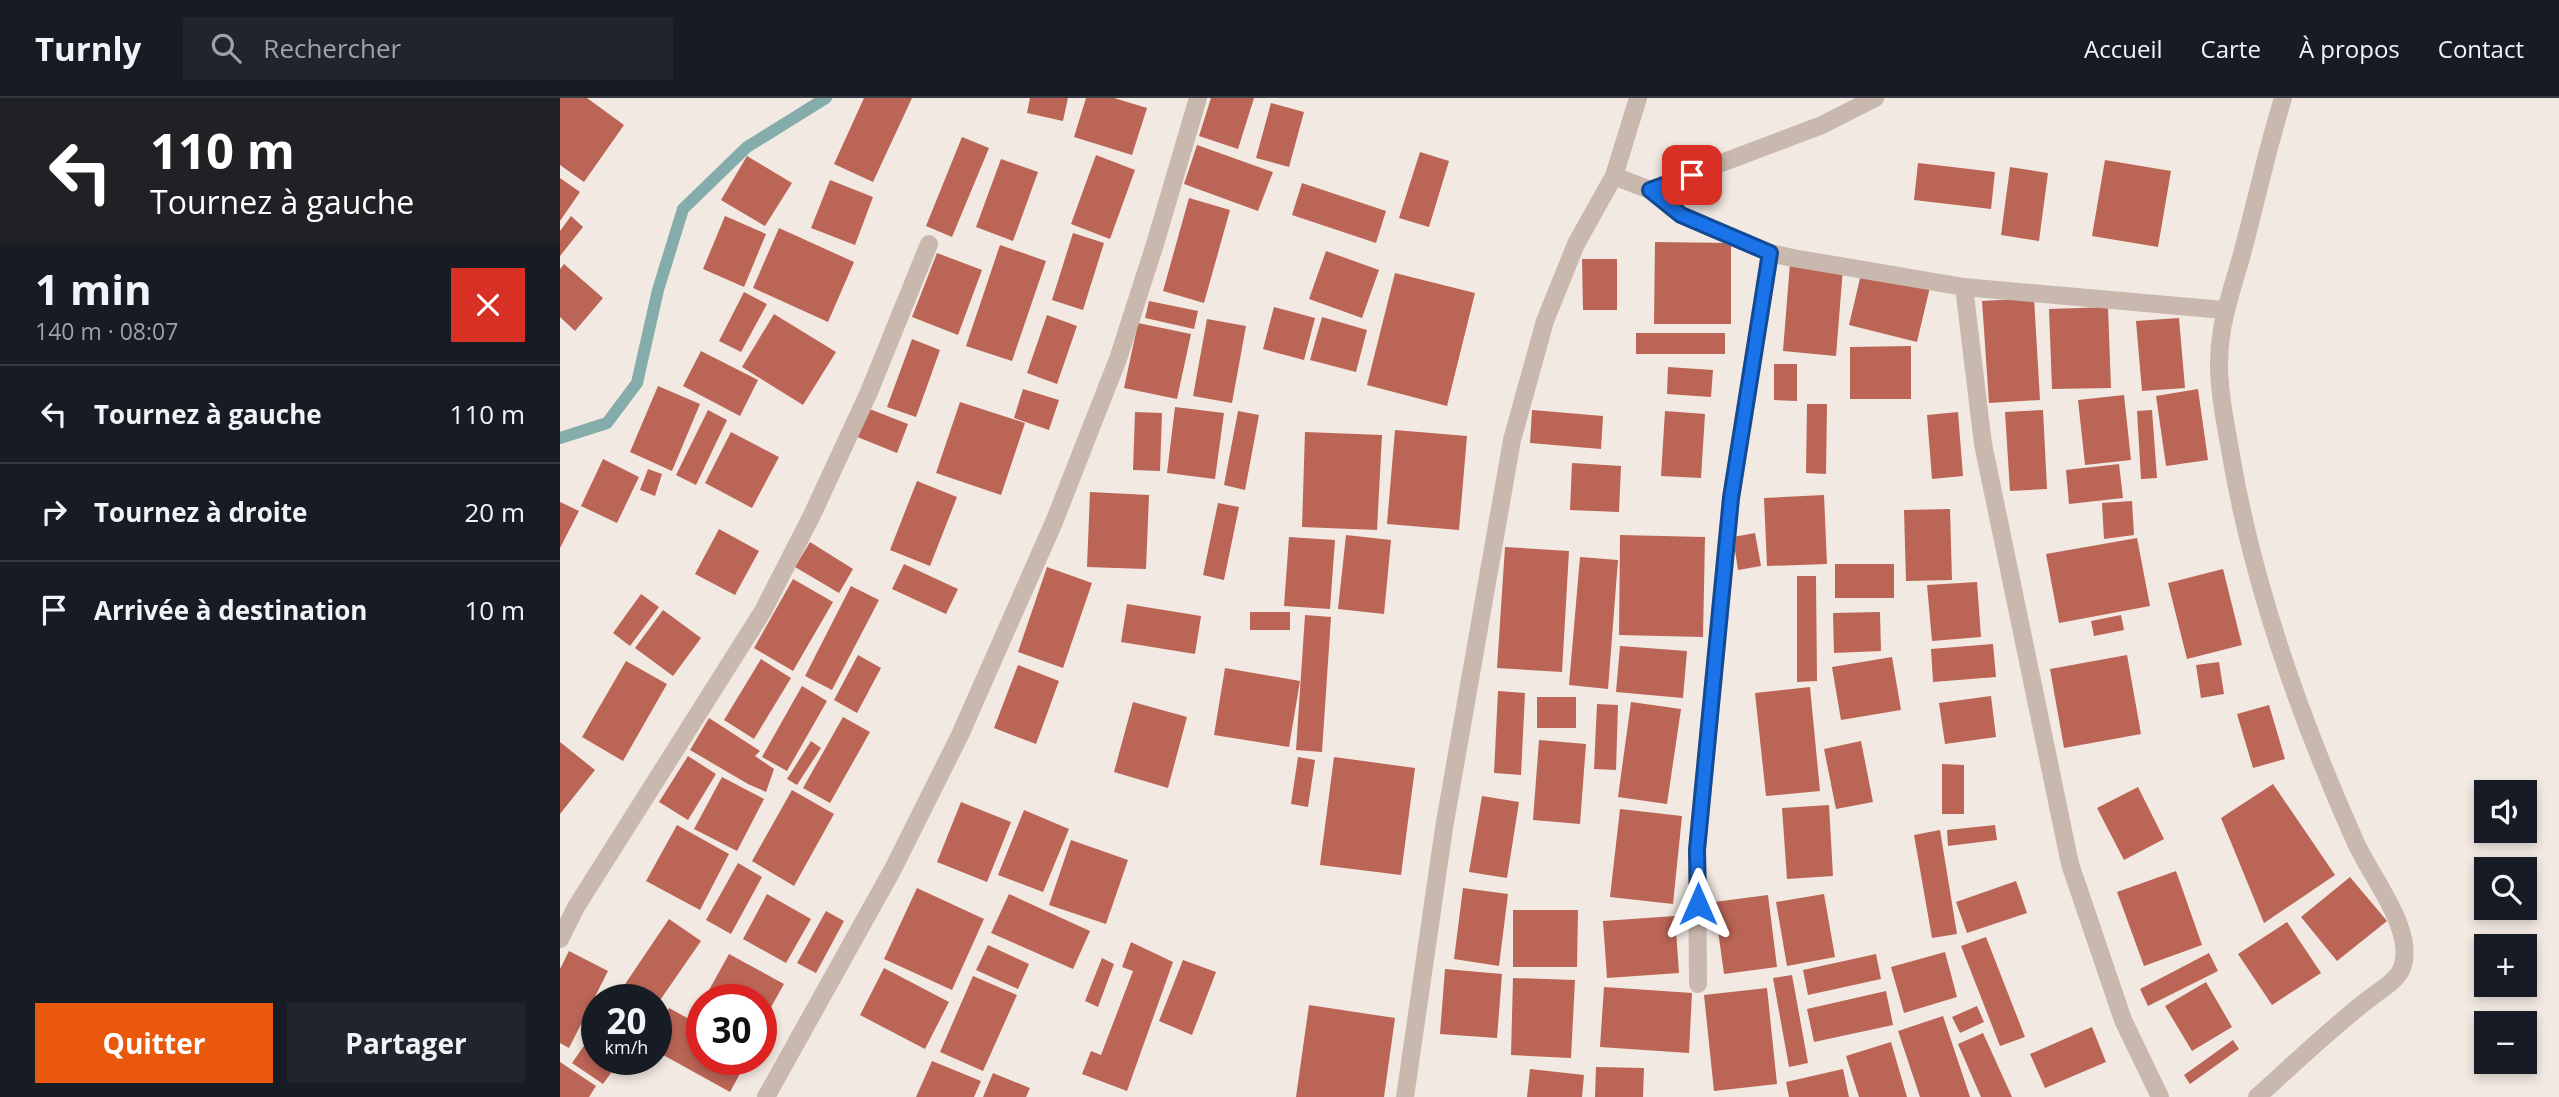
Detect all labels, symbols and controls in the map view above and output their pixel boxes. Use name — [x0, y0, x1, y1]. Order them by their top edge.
search box — [183, 17, 673, 80]
text: Turnly — [35, 26, 141, 71]
icon: search — [207, 29, 245, 67]
text: Rechercher — [263, 30, 401, 66]
text: Accueil — [2084, 32, 2163, 65]
text: Carte — [2201, 32, 2261, 65]
text: À propos — [2299, 32, 2400, 65]
text: Contact — [2438, 32, 2524, 65]
text: 110 m — [150, 117, 295, 183]
icon: left — [35, 126, 126, 217]
pin — [1662, 145, 1722, 205]
icon: arrive — [1673, 156, 1711, 194]
text: Tournez à gauche — [150, 180, 414, 223]
text: 1 min — [35, 260, 152, 317]
button: close — [451, 268, 525, 342]
text: 140 m · 08:07 — [35, 315, 178, 347]
icon: left — [35, 395, 73, 433]
text: Tournez à gauche — [94, 396, 322, 432]
text: 110 m — [450, 396, 525, 432]
icon: right — [35, 493, 73, 531]
text: Tournez à droite — [94, 494, 307, 530]
text: 20 m — [464, 494, 525, 530]
icon: arrive — [35, 591, 73, 629]
text: Arrivée à destination — [94, 592, 367, 628]
text: 10 m — [464, 592, 525, 628]
map controls — [2474, 780, 2537, 1074]
button: sound — [2474, 780, 2537, 843]
button: search — [2474, 857, 2537, 920]
position arrow — [1661, 867, 1735, 941]
button: + — [2474, 934, 2537, 997]
speed limit sign: 30 — [686, 984, 777, 1075]
text: 20 — [606, 997, 647, 1044]
button: Quitter — [35, 1003, 273, 1083]
button: Partager — [287, 1003, 525, 1083]
button: − — [2474, 1011, 2537, 1074]
text: km/h — [605, 1035, 648, 1059]

